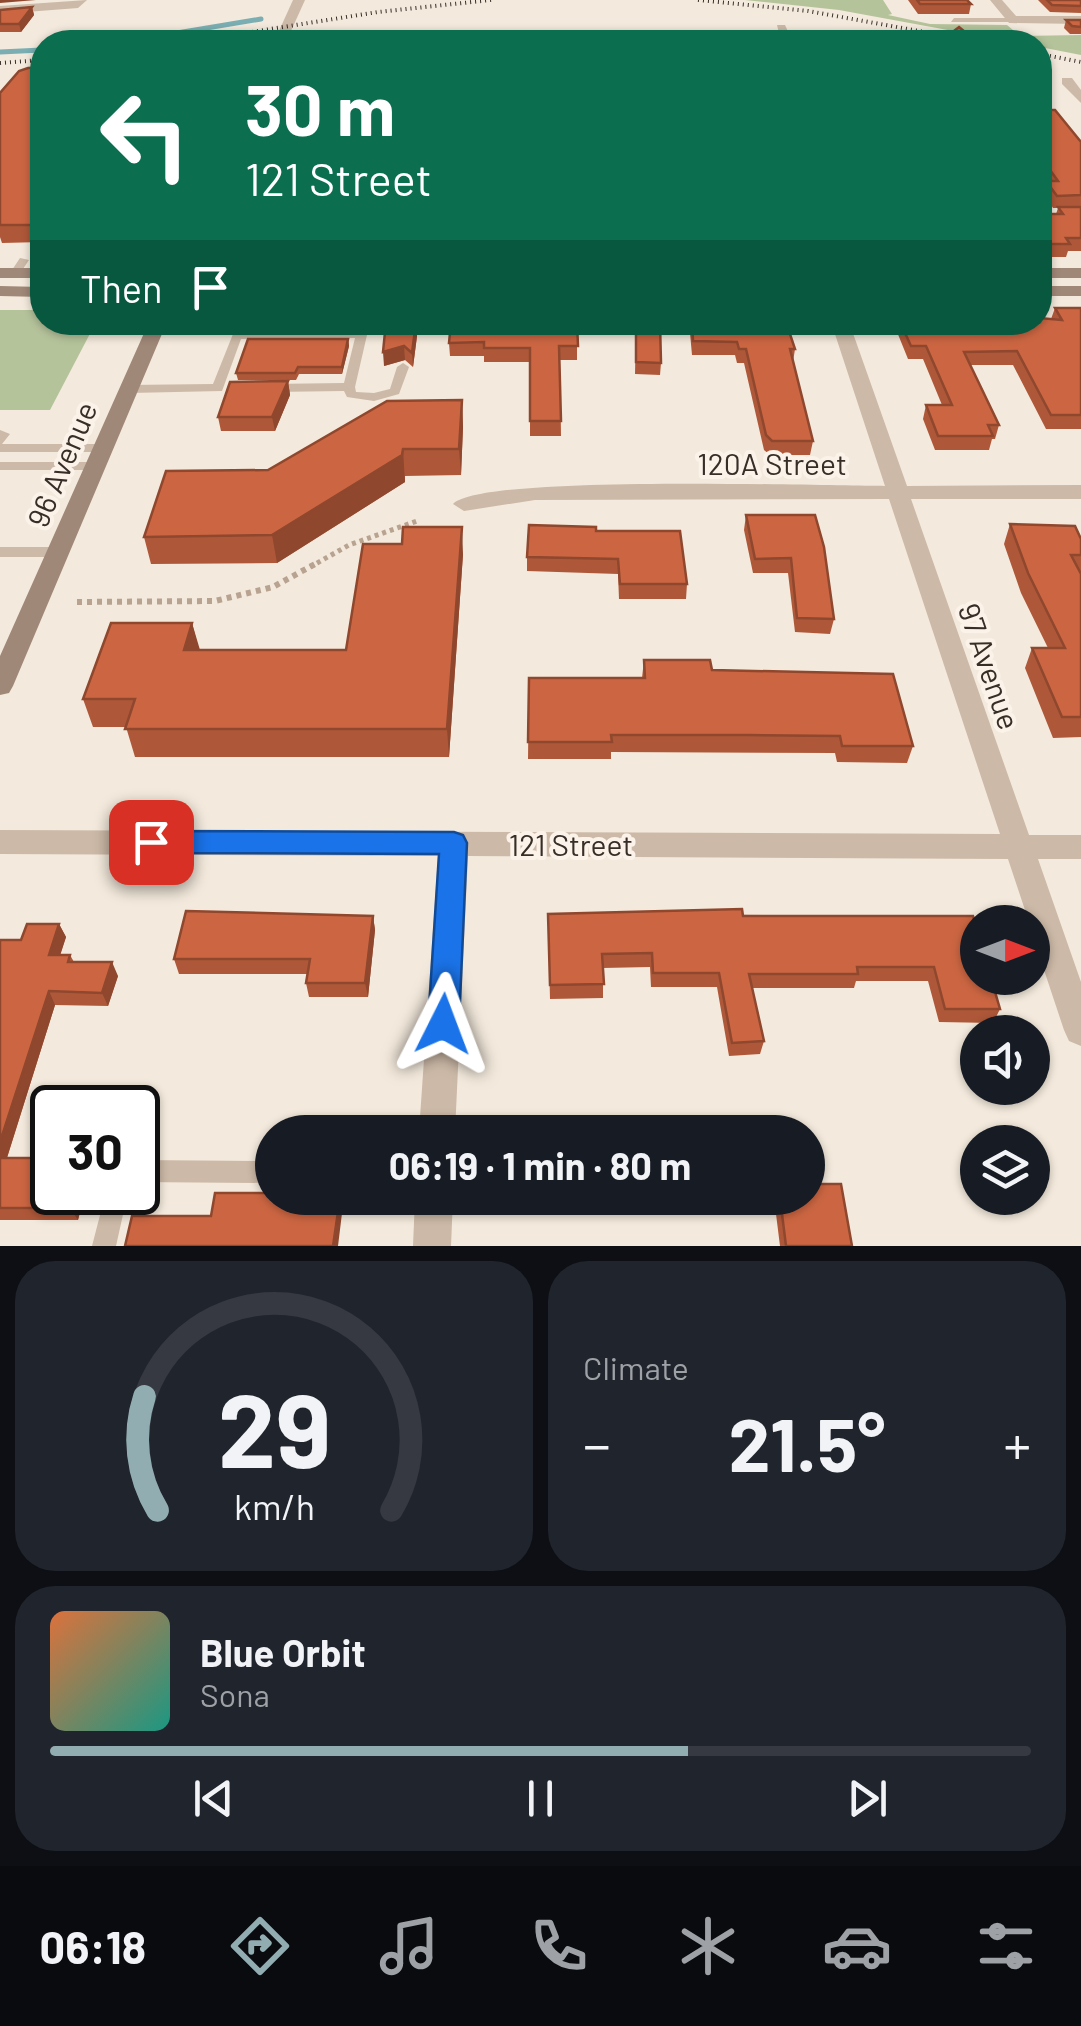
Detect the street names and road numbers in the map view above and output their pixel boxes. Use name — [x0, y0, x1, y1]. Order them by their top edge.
street label: 96 Avenue — [19, 396, 103, 532]
street label: 120A Street — [697, 445, 847, 481]
street label: 97 Avenue — [952, 598, 1028, 734]
street label: 121 Street — [509, 826, 633, 862]

